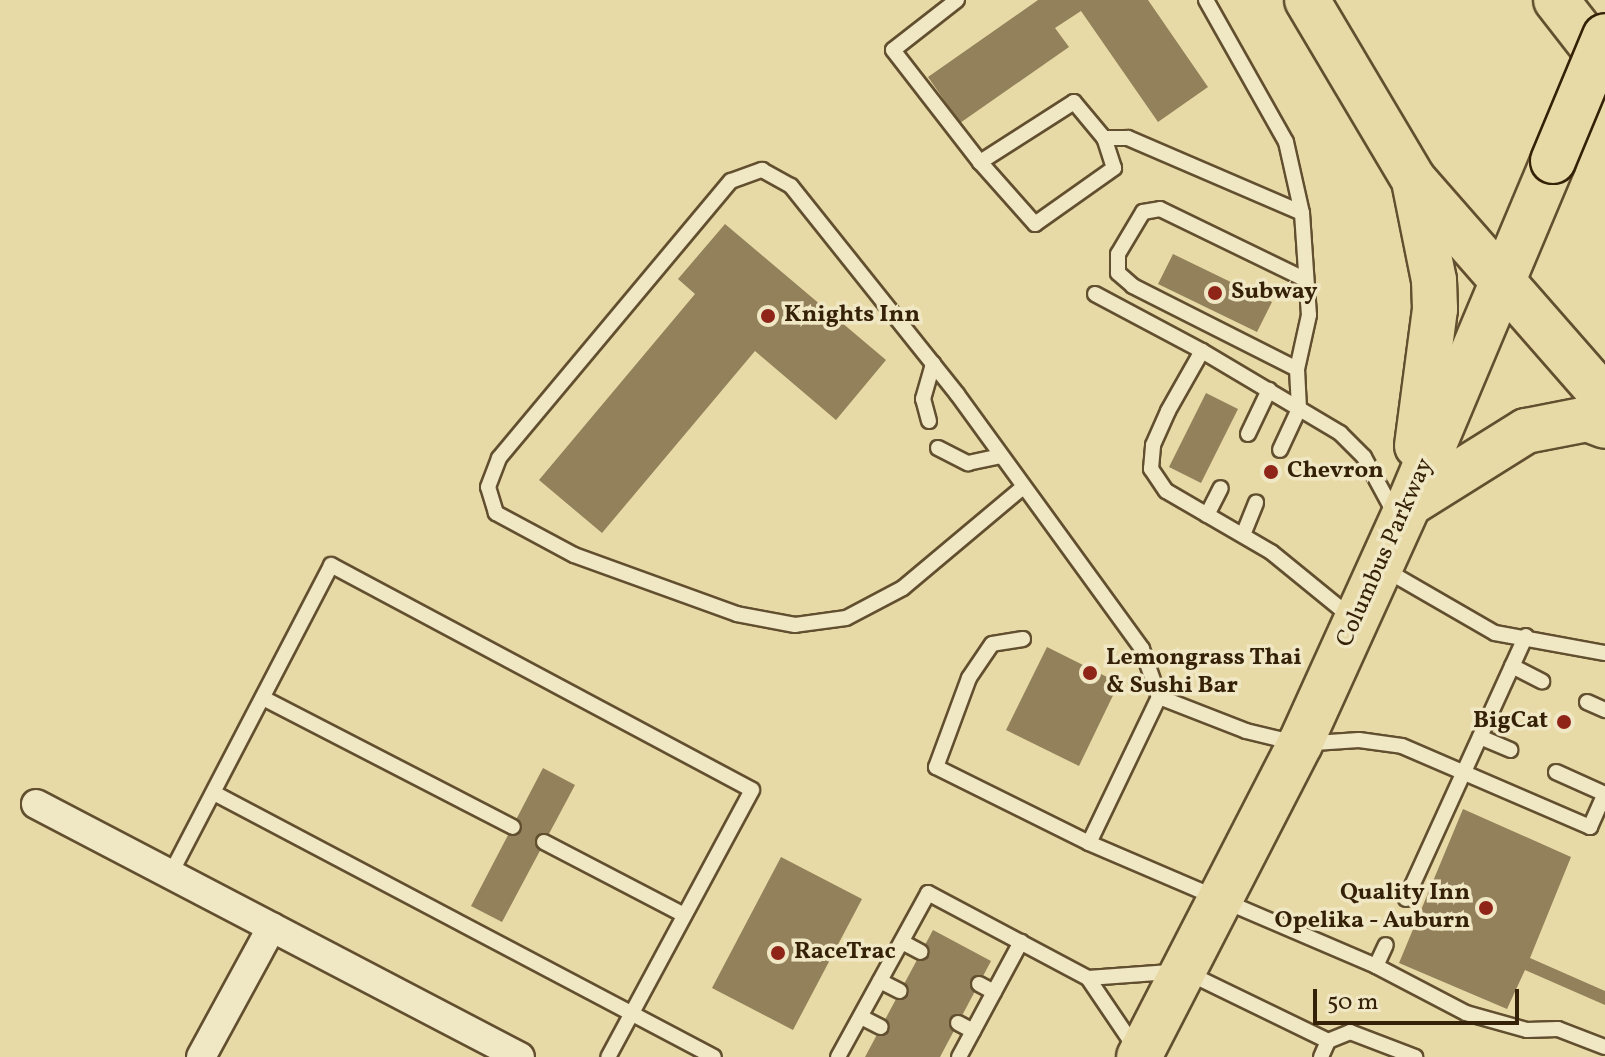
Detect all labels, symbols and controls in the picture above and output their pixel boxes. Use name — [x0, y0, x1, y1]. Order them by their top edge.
place label: Subway — [1231, 279, 1318, 307]
marker: Subway — [1206, 284, 1224, 302]
place label: Knights Inn — [784, 302, 920, 330]
marker: Knights Inn — [759, 307, 777, 325]
street label: Columbus Parkway — [1331, 454, 1441, 652]
place label: Chevron — [1287, 458, 1384, 486]
marker: Chevron — [1262, 463, 1280, 481]
place label: Lemongrass Thai & Sushi Bar — [1106, 645, 1302, 701]
marker: Lemongrass Thai & Sushi Bar — [1081, 664, 1099, 682]
place label: BigCat — [1473, 708, 1548, 736]
marker: BigCat — [1555, 713, 1573, 731]
place label: Quality Inn Opelika - Auburn — [1273, 880, 1470, 936]
marker: Quality Inn Opelika - Auburn — [1477, 899, 1495, 917]
place label: RaceTrac — [794, 939, 896, 967]
marker: RaceTrac — [769, 944, 787, 962]
scale bar — [1317, 973, 1523, 1023]
text: 50 m — [1327, 986, 1379, 1020]

